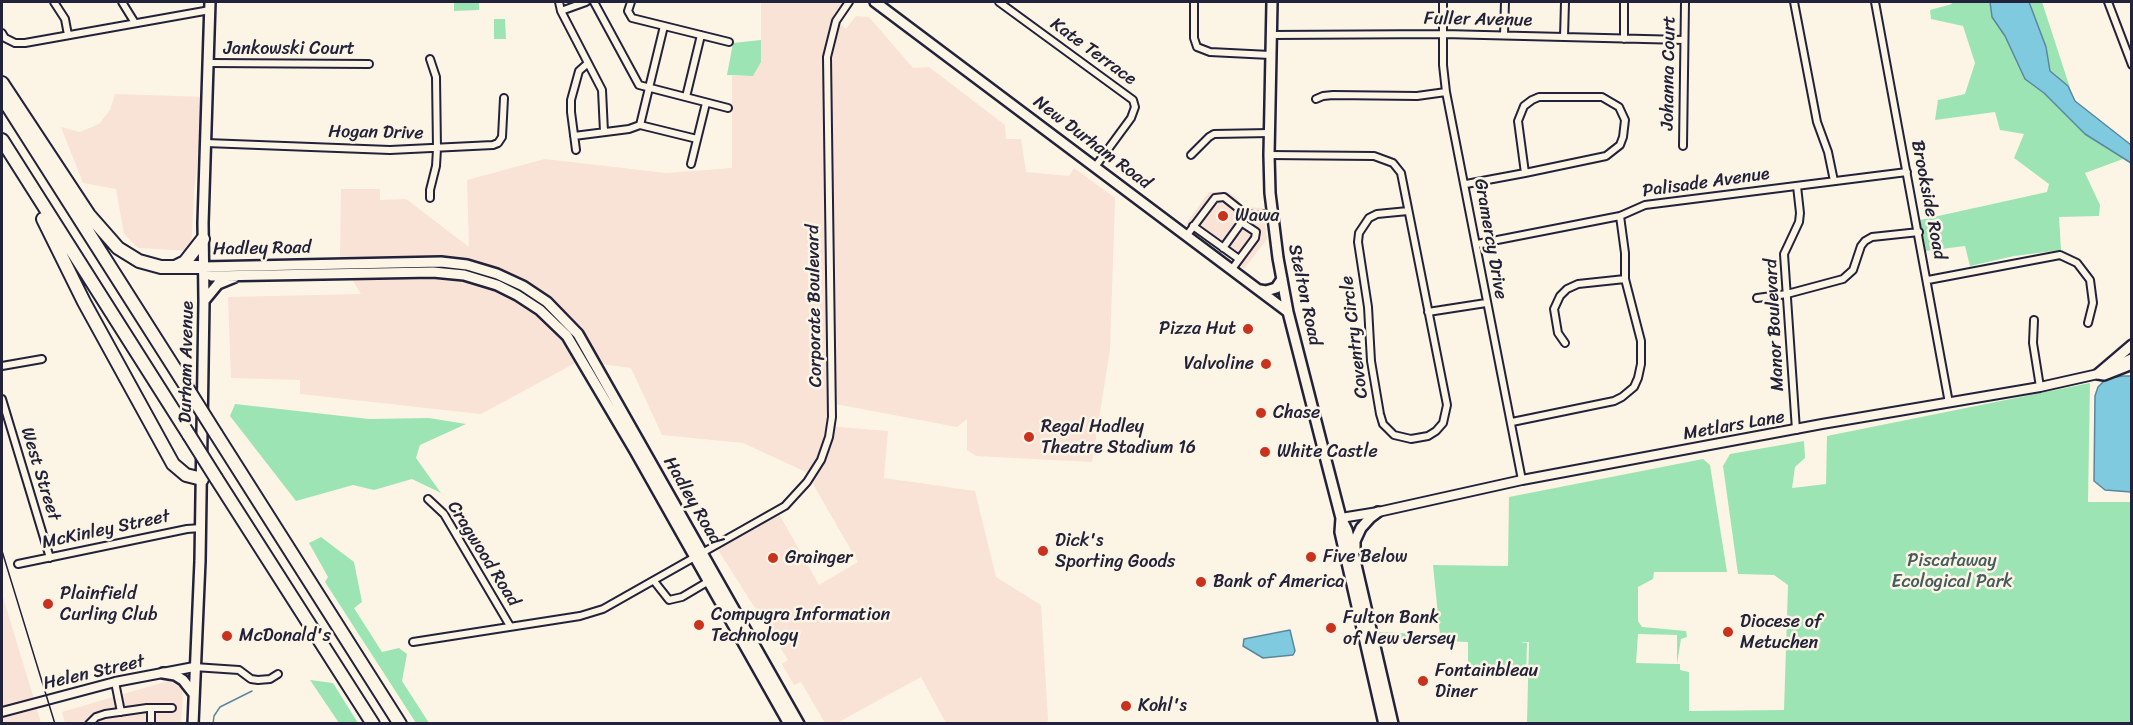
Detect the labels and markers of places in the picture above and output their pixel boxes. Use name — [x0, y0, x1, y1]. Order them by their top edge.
place label: Wawa — [1235, 205, 1279, 227]
marker: Wawa — [1216, 209, 1230, 223]
place label: Pizza Hut — [1159, 318, 1236, 340]
marker: Pizza Hut — [1241, 322, 1255, 336]
place label: Valvoline — [1184, 353, 1254, 375]
marker: Valvoline — [1259, 357, 1273, 371]
place label: Chase — [1273, 402, 1320, 424]
marker: Chase — [1254, 406, 1268, 420]
place label: Regal Hadley Theatre Stadium 16 — [1041, 416, 1196, 458]
marker: Regal Hadley Theatre Stadium 16 — [1022, 430, 1036, 444]
place label: White Castle — [1277, 441, 1378, 463]
marker: White Castle — [1258, 445, 1272, 459]
place label: Dick's Sporting Goods — [1055, 530, 1175, 572]
marker: Dick's Sporting Goods — [1036, 544, 1050, 558]
place label: Five Below — [1323, 546, 1407, 568]
place label: Grainger — [785, 547, 852, 569]
marker: Five Below — [1304, 550, 1318, 564]
marker: Grainger — [766, 551, 780, 565]
place label: Bank of America — [1213, 571, 1344, 593]
marker: Bank of America — [1194, 575, 1208, 589]
place label: Plainfield Curling Club — [60, 583, 158, 626]
marker: Plainfield Curling Club — [41, 597, 55, 611]
place label: Compugra Information Technology — [711, 604, 890, 646]
place label: Fulton Bank of New Jersey — [1343, 607, 1455, 650]
place label: Diocese of Metuchen — [1740, 611, 1822, 654]
marker: Compugra Information Technology — [692, 618, 706, 632]
marker: Fulton Bank of New Jersey — [1324, 621, 1338, 635]
place label: McDonald's — [239, 625, 331, 647]
marker: Diocese of Metuchen — [1721, 625, 1735, 639]
marker: McDonald's — [220, 629, 234, 643]
place label: Fontainbleau Diner — [1435, 660, 1538, 702]
marker: Fontainbleau Diner — [1416, 674, 1430, 688]
place label: Kohl's — [1138, 695, 1187, 717]
marker: Kohl's — [1119, 699, 1133, 713]

